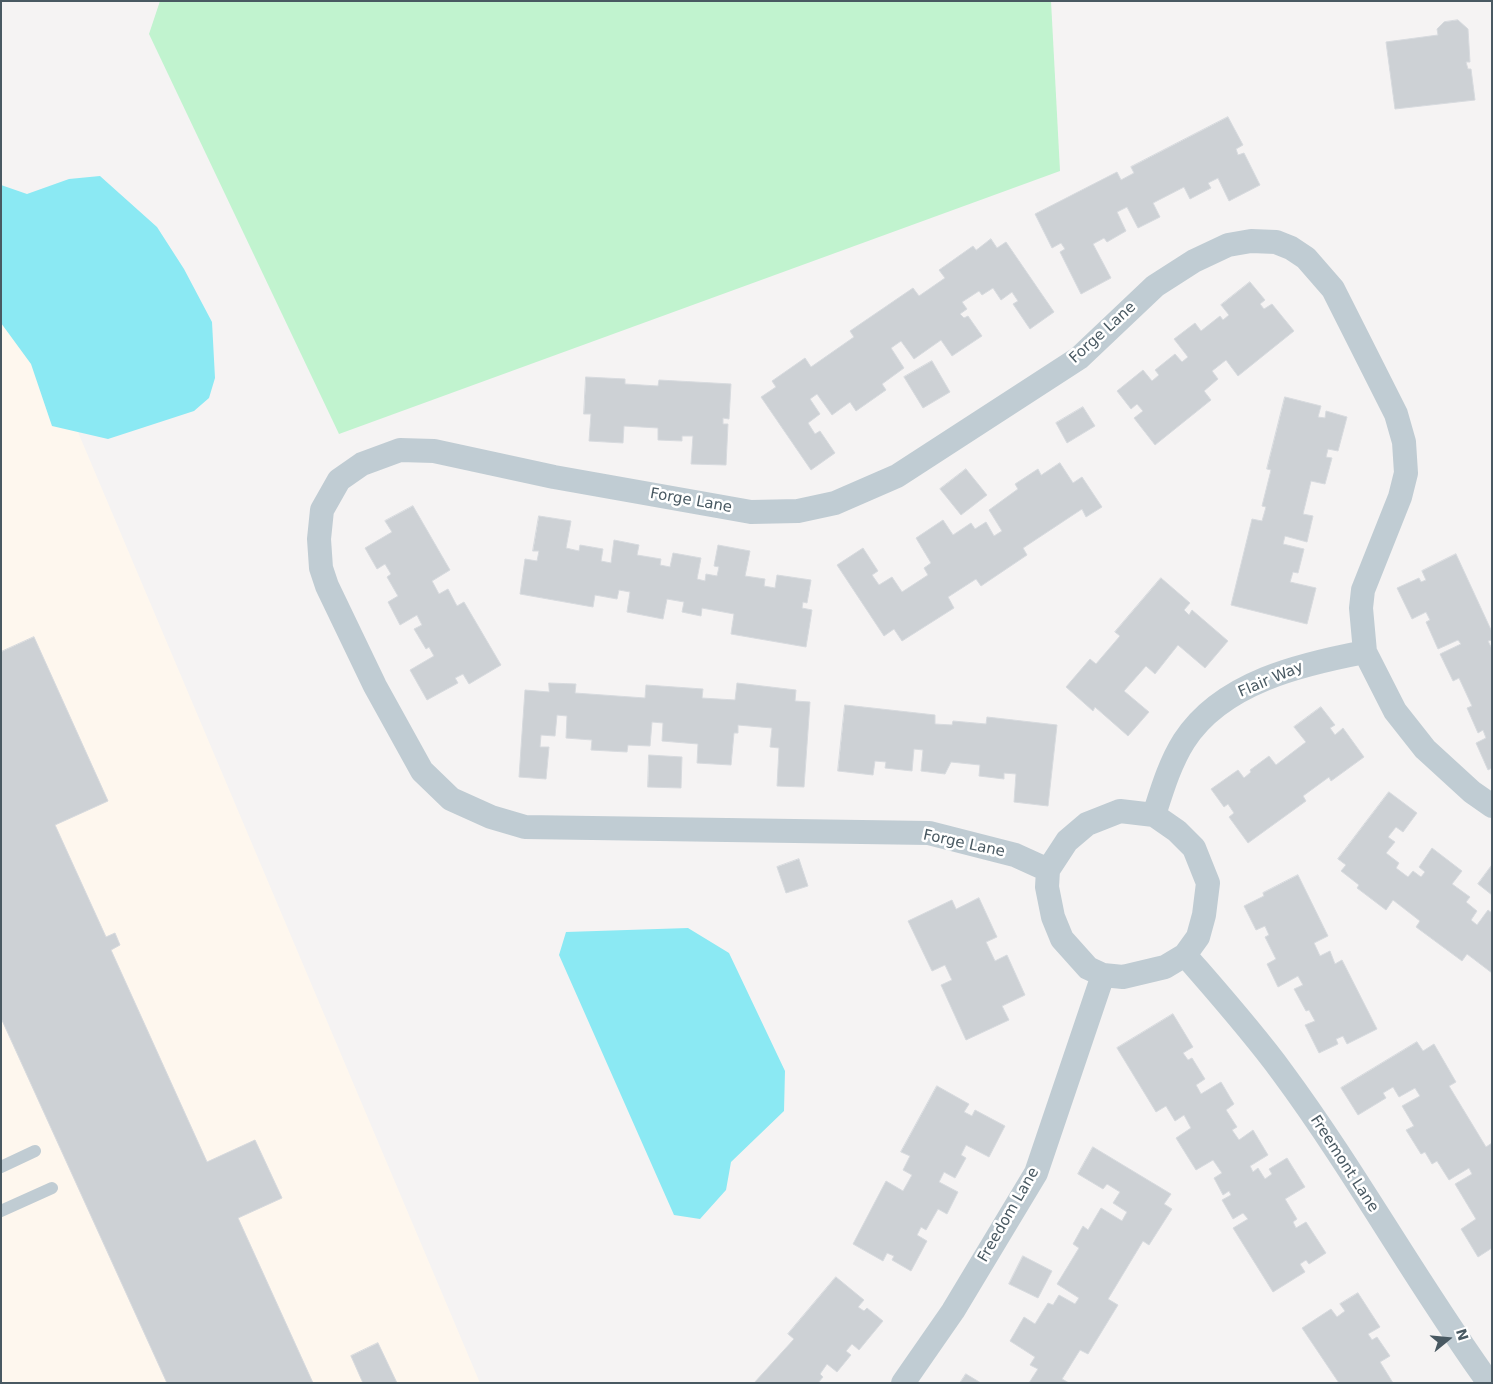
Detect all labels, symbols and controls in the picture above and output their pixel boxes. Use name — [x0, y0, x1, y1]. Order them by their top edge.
street label: Forge Lane — [1066, 299, 1140, 367]
street label: Forge Lane — [649, 485, 733, 517]
street label: Flair Way — [1236, 658, 1306, 702]
street label: Forge Lane — [922, 827, 1006, 861]
street label: Freemont Lane — [1306, 1112, 1382, 1216]
street label: Freedom Lane — [975, 1165, 1043, 1265]
north arrow — [1423, 1314, 1473, 1364]
text: N — [1453, 1327, 1472, 1343]

